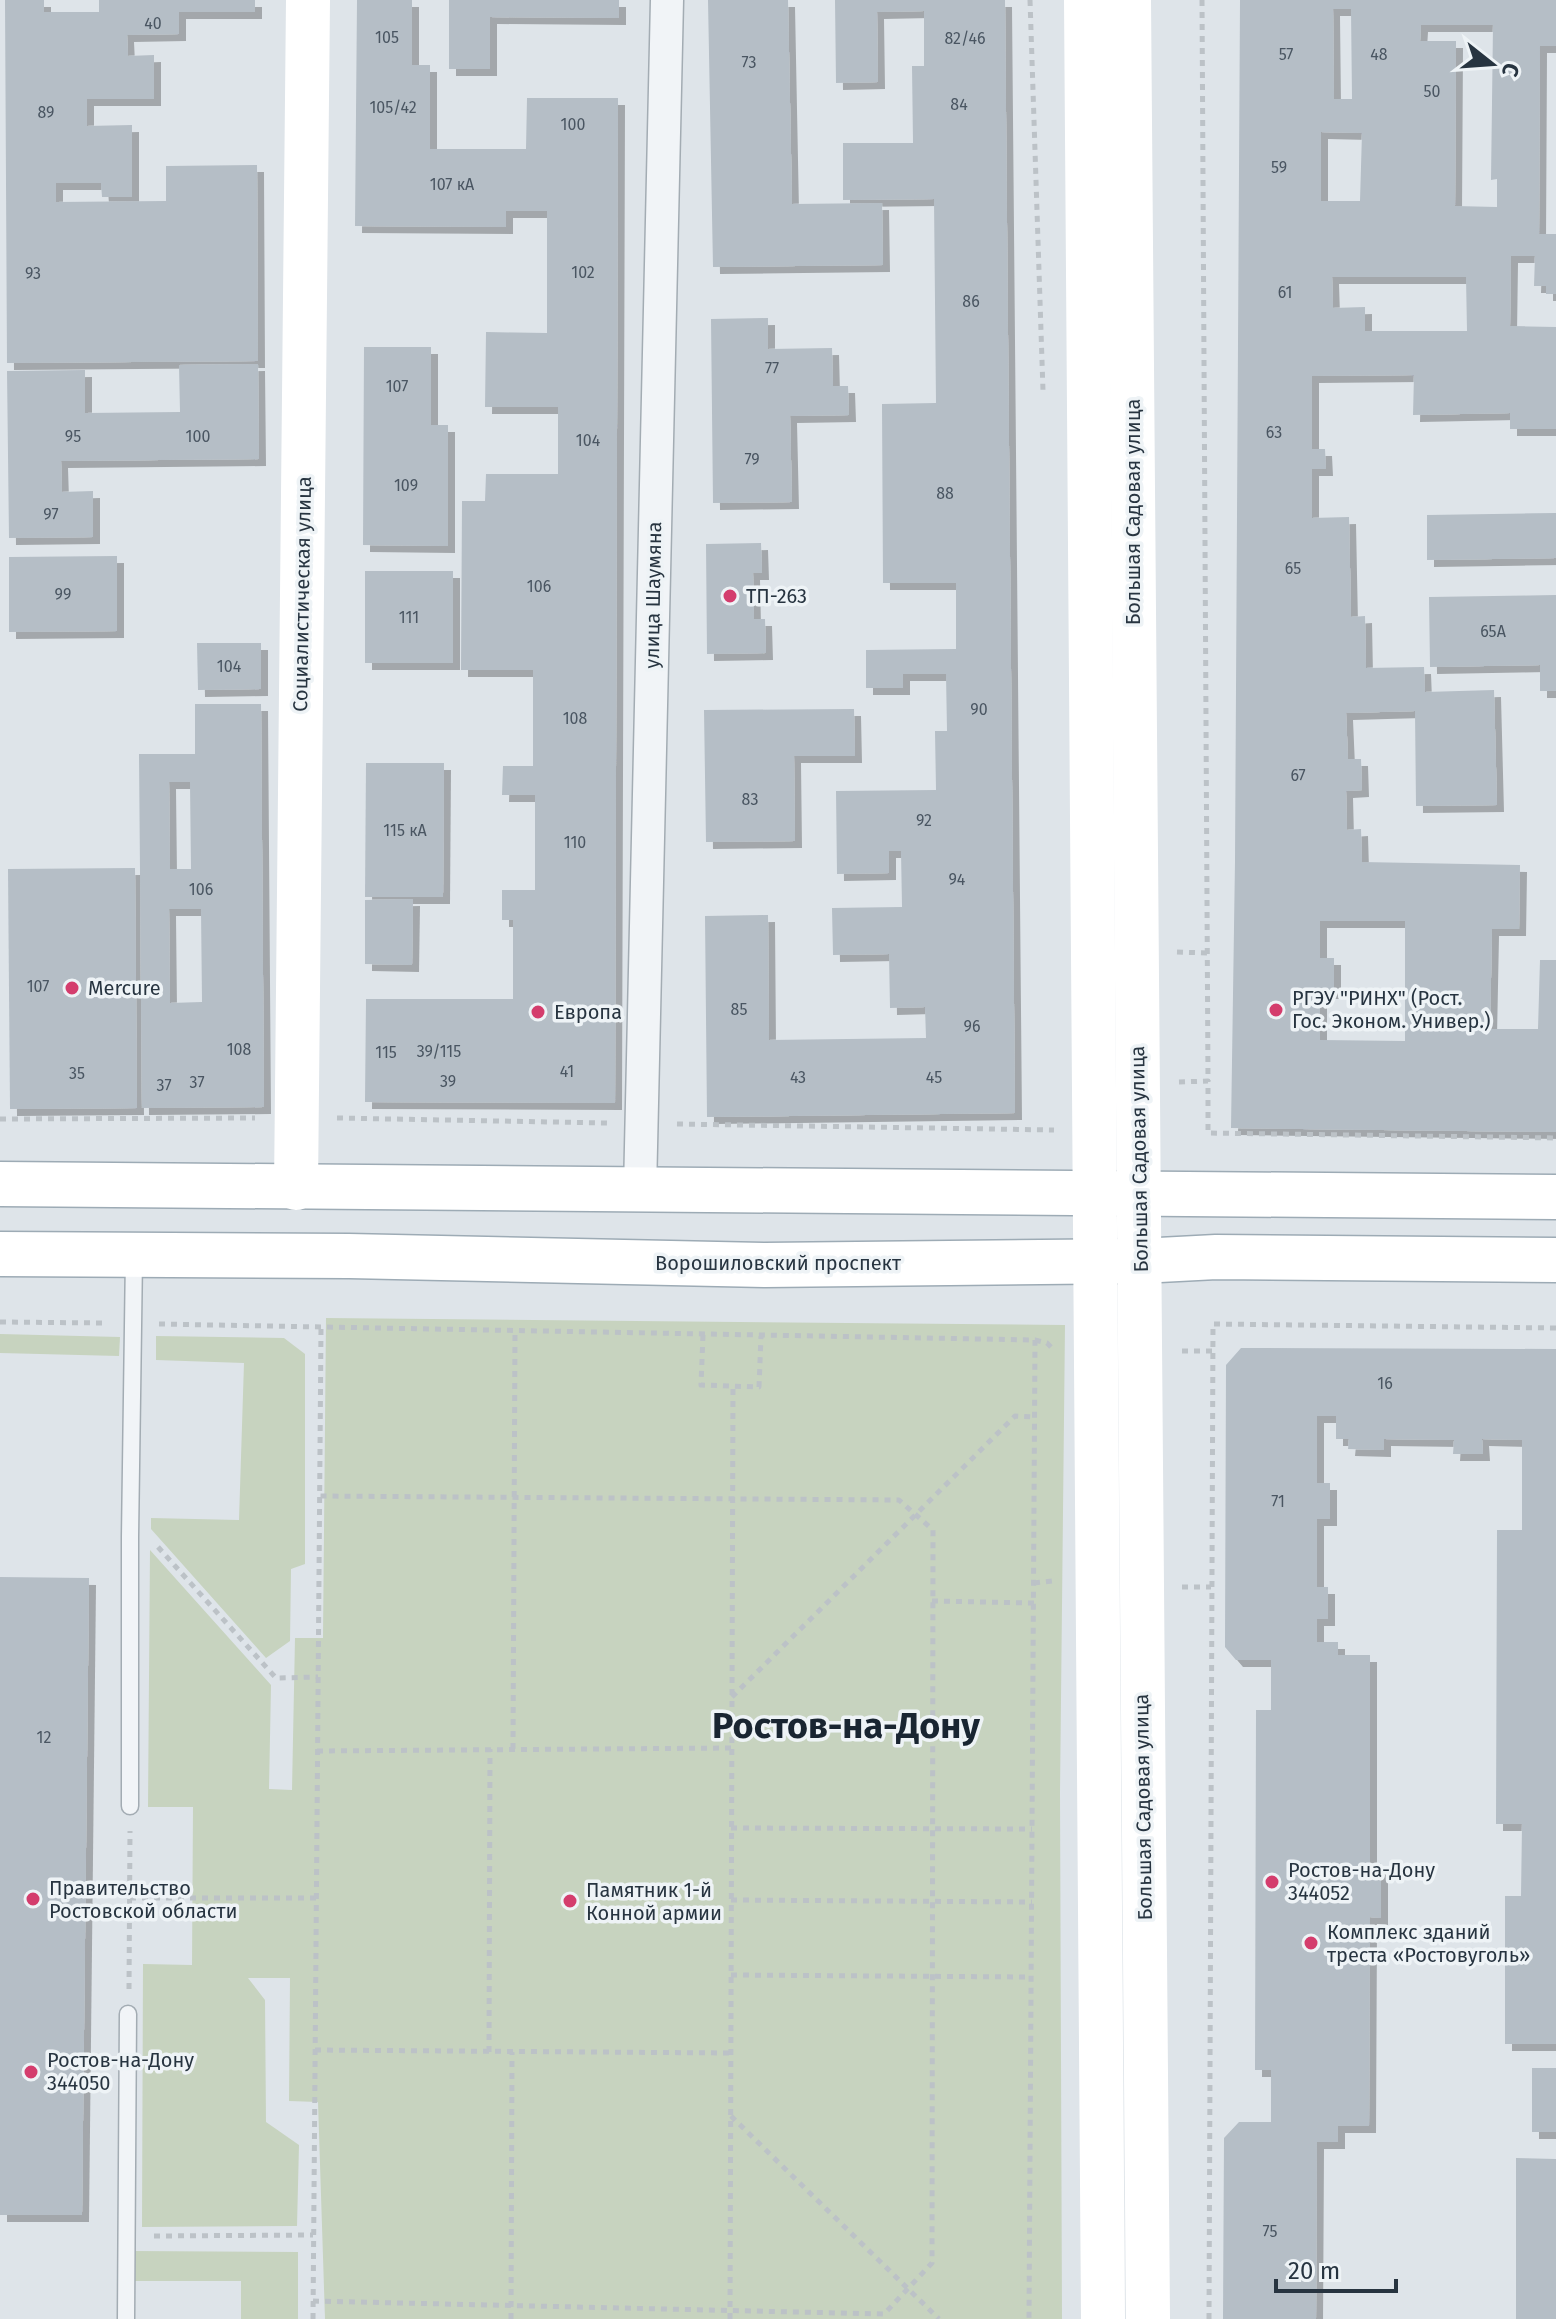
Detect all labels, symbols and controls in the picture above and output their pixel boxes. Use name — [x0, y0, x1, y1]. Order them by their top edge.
house number: 40 — [144, 14, 162, 33]
north arrow — [1452, 24, 1532, 104]
house number: 105 — [375, 28, 399, 47]
house number: 82/46 — [944, 29, 986, 48]
house number: 57 — [1279, 45, 1293, 64]
house number: 48 — [1370, 45, 1388, 64]
house number: 73 — [742, 53, 756, 72]
text: С — [1496, 60, 1525, 80]
house number: 50 — [1424, 82, 1441, 101]
house number: 84 — [950, 95, 968, 114]
house number: 105/42 — [369, 98, 417, 117]
house number: 89 — [38, 103, 54, 122]
house number: 100 — [561, 115, 585, 134]
house number: 59 — [1271, 158, 1287, 177]
house number: 107 кА — [430, 175, 475, 194]
house number: 102 — [571, 263, 595, 282]
house number: 93 — [25, 264, 41, 283]
house number: 61 — [1278, 283, 1292, 302]
house number: 86 — [962, 292, 980, 311]
house number: 77 — [765, 359, 779, 378]
house number: 107 — [386, 377, 408, 396]
street label: Большая Садовая улица — [1121, 399, 1145, 625]
house number: 63 — [1266, 423, 1282, 442]
house number: 95 — [65, 427, 81, 446]
house number: 100 — [186, 427, 210, 446]
house number: 104 — [576, 431, 601, 450]
house number: 79 — [744, 450, 760, 469]
street label: Социалистическая улица — [288, 476, 316, 712]
house number: 109 — [394, 476, 418, 495]
house number: 88 — [936, 484, 954, 503]
house number: 97 — [43, 505, 59, 524]
street label: улица Шаумяна — [640, 521, 666, 669]
house number: 65 — [1285, 559, 1301, 578]
house number: 106 — [527, 577, 551, 596]
place label: ТП-263 — [746, 584, 807, 608]
house number: 99 — [55, 585, 71, 604]
marker: ТП-263 — [721, 587, 739, 605]
house number: 111 — [399, 608, 419, 627]
house number: 65А — [1480, 622, 1507, 641]
house number: 104 — [217, 657, 242, 676]
house number: 90 — [970, 700, 988, 719]
house number: 108 — [563, 709, 588, 728]
house number: 67 — [1290, 766, 1306, 785]
house number: 83 — [742, 790, 758, 809]
house number: 92 — [916, 811, 932, 830]
house number: 115 кА — [383, 821, 428, 840]
house number: 110 — [564, 833, 586, 852]
house number: 94 — [949, 870, 966, 889]
house number: 106 — [189, 880, 213, 899]
place label: Mercure — [88, 976, 161, 1000]
house number: 107 — [27, 977, 49, 996]
marker: Mercure — [63, 979, 81, 997]
place label: РГЭУ "РИНХ" (Рост. Гос. Эконом. Универ.) — [1292, 986, 1491, 1033]
place label: Европа — [554, 1000, 622, 1024]
house number: 85 — [731, 1000, 747, 1019]
marker: РГЭУ "РИНХ" (Рост. Гос. Эконом. Универ.) — [1267, 1001, 1285, 1019]
marker: Европа — [529, 1003, 547, 1021]
house number: 96 — [964, 1017, 980, 1036]
house number: 108 — [227, 1040, 252, 1059]
house number: 39/115 — [417, 1042, 461, 1061]
house number: 115 — [375, 1043, 397, 1062]
street label: Большая Садовая улица — [1125, 1045, 1153, 1273]
house number: 41 — [560, 1062, 574, 1081]
house number: 35 — [69, 1064, 85, 1083]
house number: 43 — [790, 1068, 806, 1087]
house number: 45 — [926, 1068, 942, 1087]
house number: 39 — [440, 1072, 456, 1091]
house number: 37 — [189, 1073, 205, 1092]
house number: 37 — [156, 1076, 172, 1095]
street label: Ворошиловский проспект — [655, 1251, 902, 1275]
house number: 16 — [1377, 1374, 1393, 1393]
house number: 71 — [1271, 1492, 1285, 1511]
street label: Большая Садовая улица — [1129, 1693, 1157, 1921]
district label: Ростов-на-Дону — [712, 1704, 980, 1748]
house number: 12 — [37, 1728, 51, 1747]
place label: Ростов-на-Дону 344052 — [1288, 1858, 1435, 1905]
marker: Ростов-на-Дону 344052 — [1263, 1873, 1281, 1891]
place label: Правительство Ростовской области — [49, 1876, 237, 1923]
place label: Памятник 1-й Конной армии — [586, 1878, 722, 1925]
marker: Правительство Ростовской области — [24, 1890, 42, 1908]
marker: Памятник 1-й Конной армии — [561, 1892, 579, 1910]
place label: Комплекс зданий треста «Ростовуголь» — [1327, 1920, 1530, 1967]
marker: Комплекс зданий треста «Ростовуголь» — [1302, 1934, 1320, 1952]
place label: Ростов-на-Дону 344050 — [47, 2048, 194, 2095]
marker: Ростов-на-Дону 344050 — [22, 2063, 40, 2081]
house number: 75 — [1263, 2222, 1277, 2241]
scale bar — [1276, 2243, 1396, 2293]
text: 20 m — [1288, 2257, 1340, 2285]

